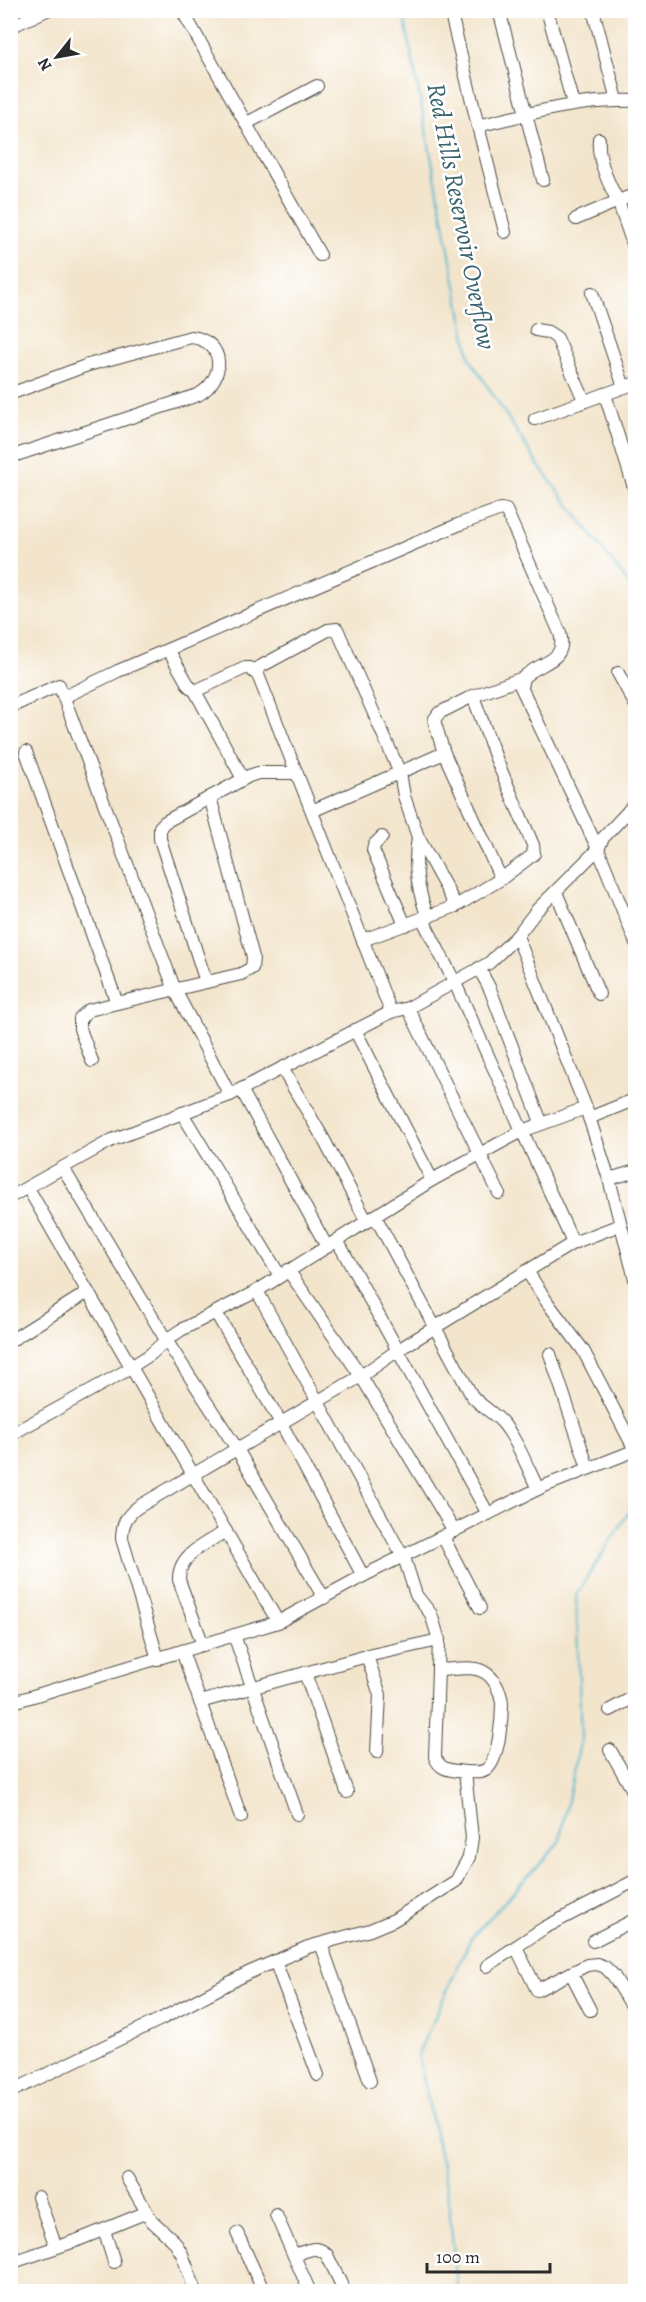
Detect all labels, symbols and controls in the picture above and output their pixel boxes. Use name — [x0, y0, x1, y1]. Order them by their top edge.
north arrow — [27, 27, 87, 87]
text: N — [32, 53, 57, 75]
water label: Red Hills Reservoir Overflow — [418, 80, 505, 353]
scale bar — [427, 2236, 550, 2274]
text: 100 m — [436, 2245, 480, 2269]

